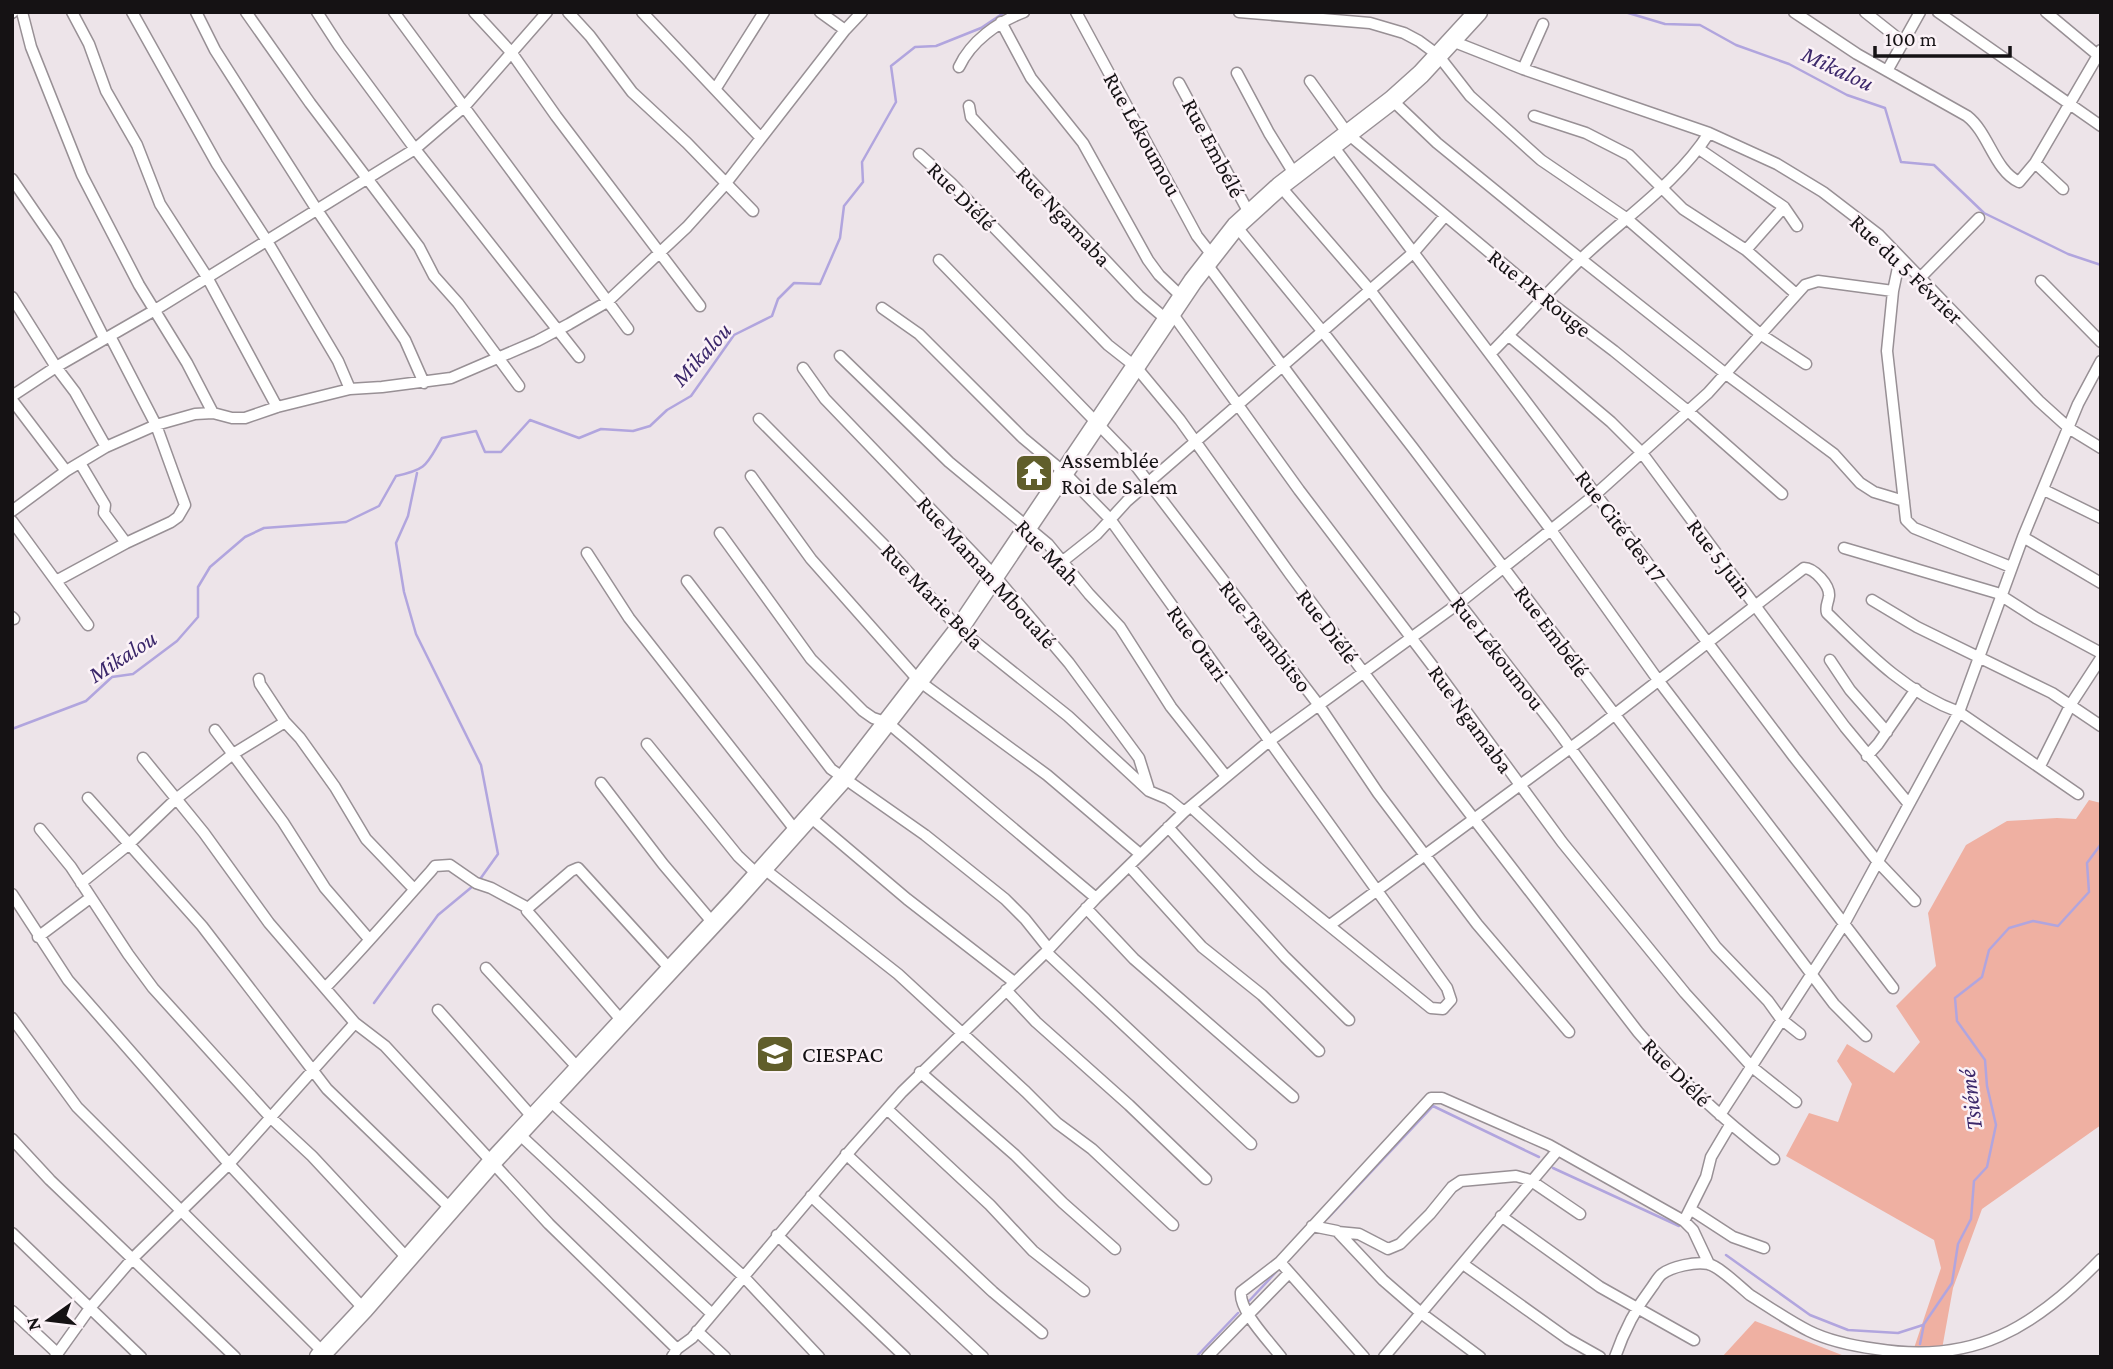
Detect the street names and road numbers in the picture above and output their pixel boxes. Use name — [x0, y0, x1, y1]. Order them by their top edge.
street label: Rue Lékoumou — [1098, 68, 1188, 200]
street label: Rue Embélé — [1177, 94, 1251, 202]
street label: Rue Diélé — [922, 156, 1002, 236]
street label: Rue Ngamaba — [1011, 161, 1117, 272]
street label: Rue du 5 Février — [1845, 209, 1969, 329]
street label: Rue PK Rouge — [1483, 243, 1597, 343]
street label: Rue Cité des 17 — [1570, 465, 1672, 588]
street label: Rue Maman Mboualé — [912, 490, 1062, 654]
street label: Rue Mah — [1010, 514, 1086, 590]
street label: Rue 5 Juin — [1682, 514, 1758, 602]
street label: Rue Marie Bela — [876, 538, 990, 654]
street label: Rue Tsambitso — [1214, 575, 1318, 697]
street label: Rue Embélé — [1509, 580, 1595, 682]
street label: Rue Diélé — [1292, 584, 1364, 668]
street label: Rue Lékoumou — [1446, 591, 1550, 715]
street label: Rue Otari — [1162, 600, 1234, 686]
street label: Rue Ngamaba — [1423, 660, 1519, 778]
street label: Rue Diélé — [1637, 1032, 1717, 1112]

